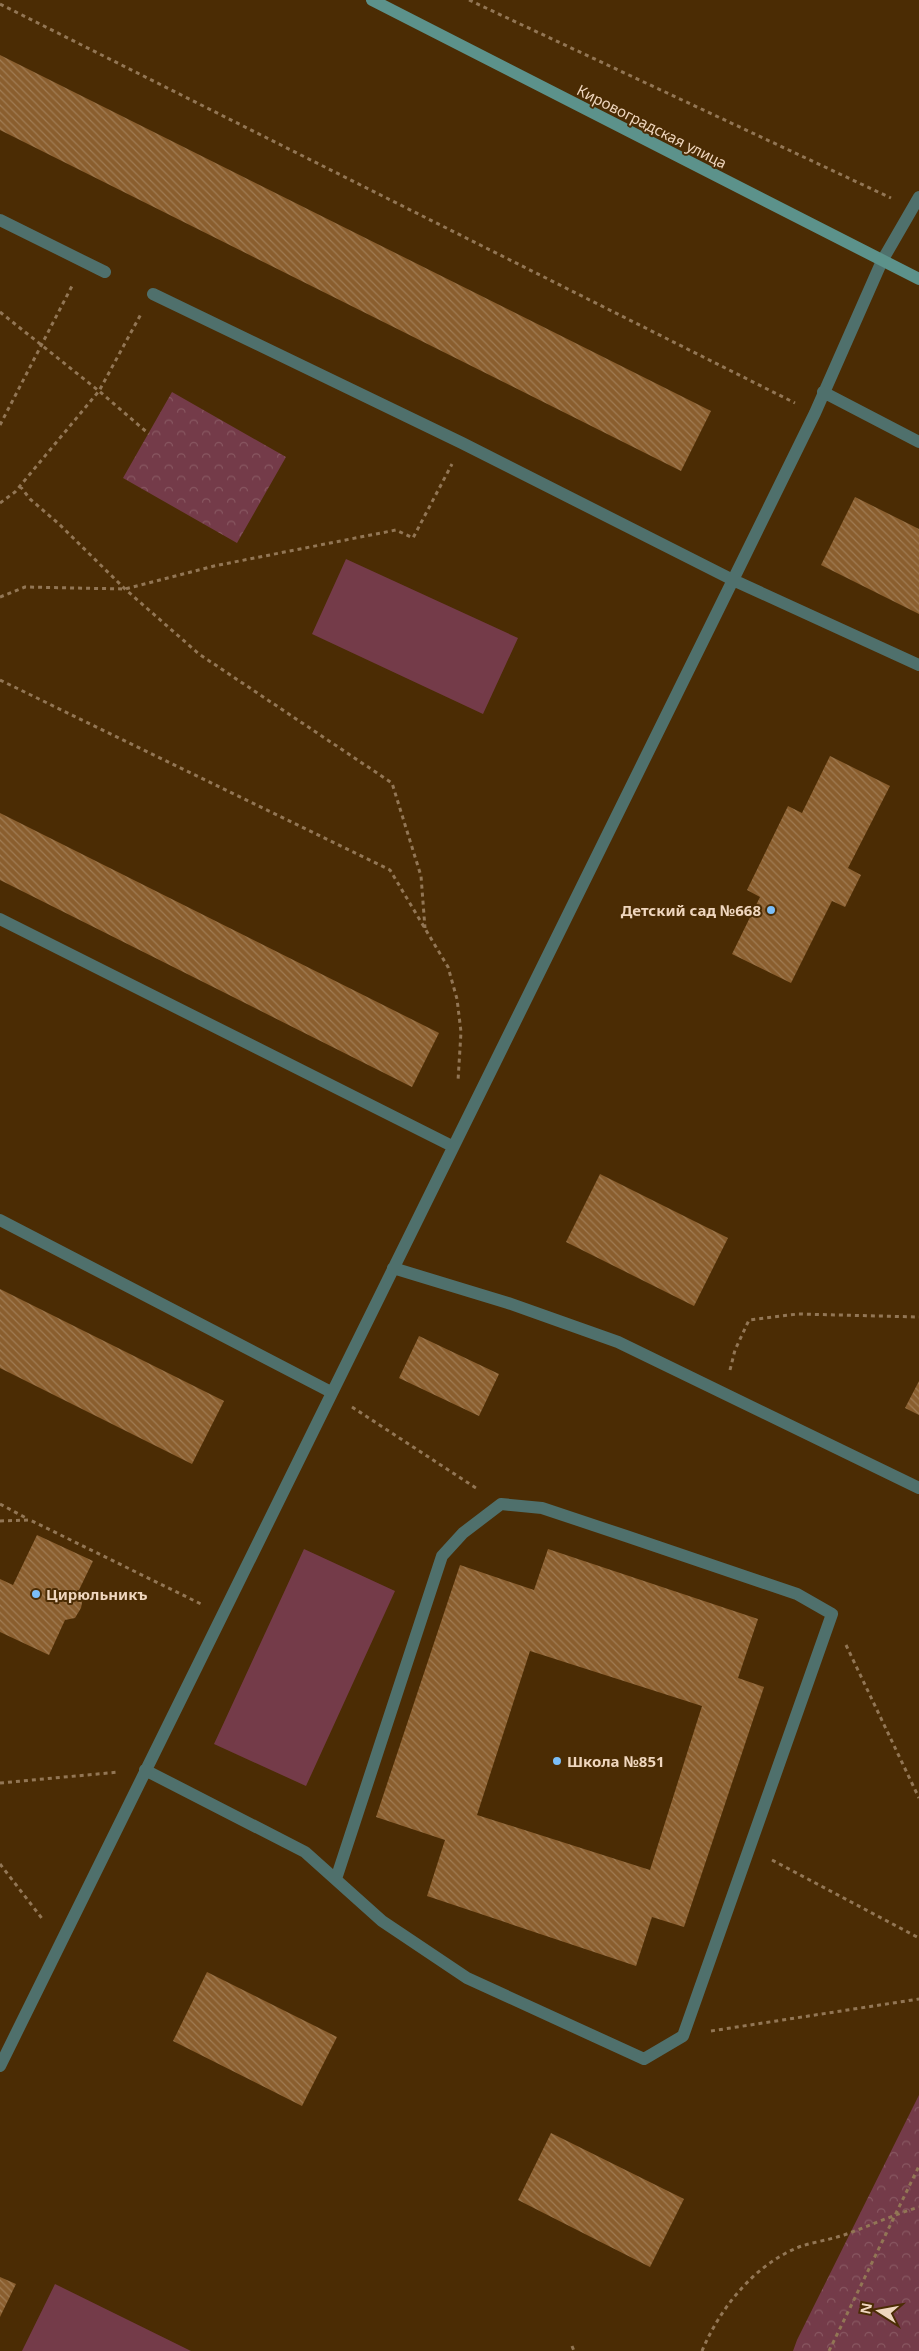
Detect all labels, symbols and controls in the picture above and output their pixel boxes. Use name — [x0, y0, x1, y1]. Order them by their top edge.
street label: Кировоградская улица — [574, 79, 730, 173]
place label: Детский сад №668 — [621, 900, 761, 920]
marker: Детский сад №668 — [765, 904, 777, 916]
place label: Цирюльникъ — [46, 1584, 148, 1604]
marker: Цирюльникъ — [30, 1588, 42, 1600]
place label: Школа №851 — [567, 1751, 665, 1771]
marker: Школа №851 — [551, 1755, 563, 1767]
north arrow — [854, 2286, 904, 2336]
text: N — [855, 2301, 876, 2316]

